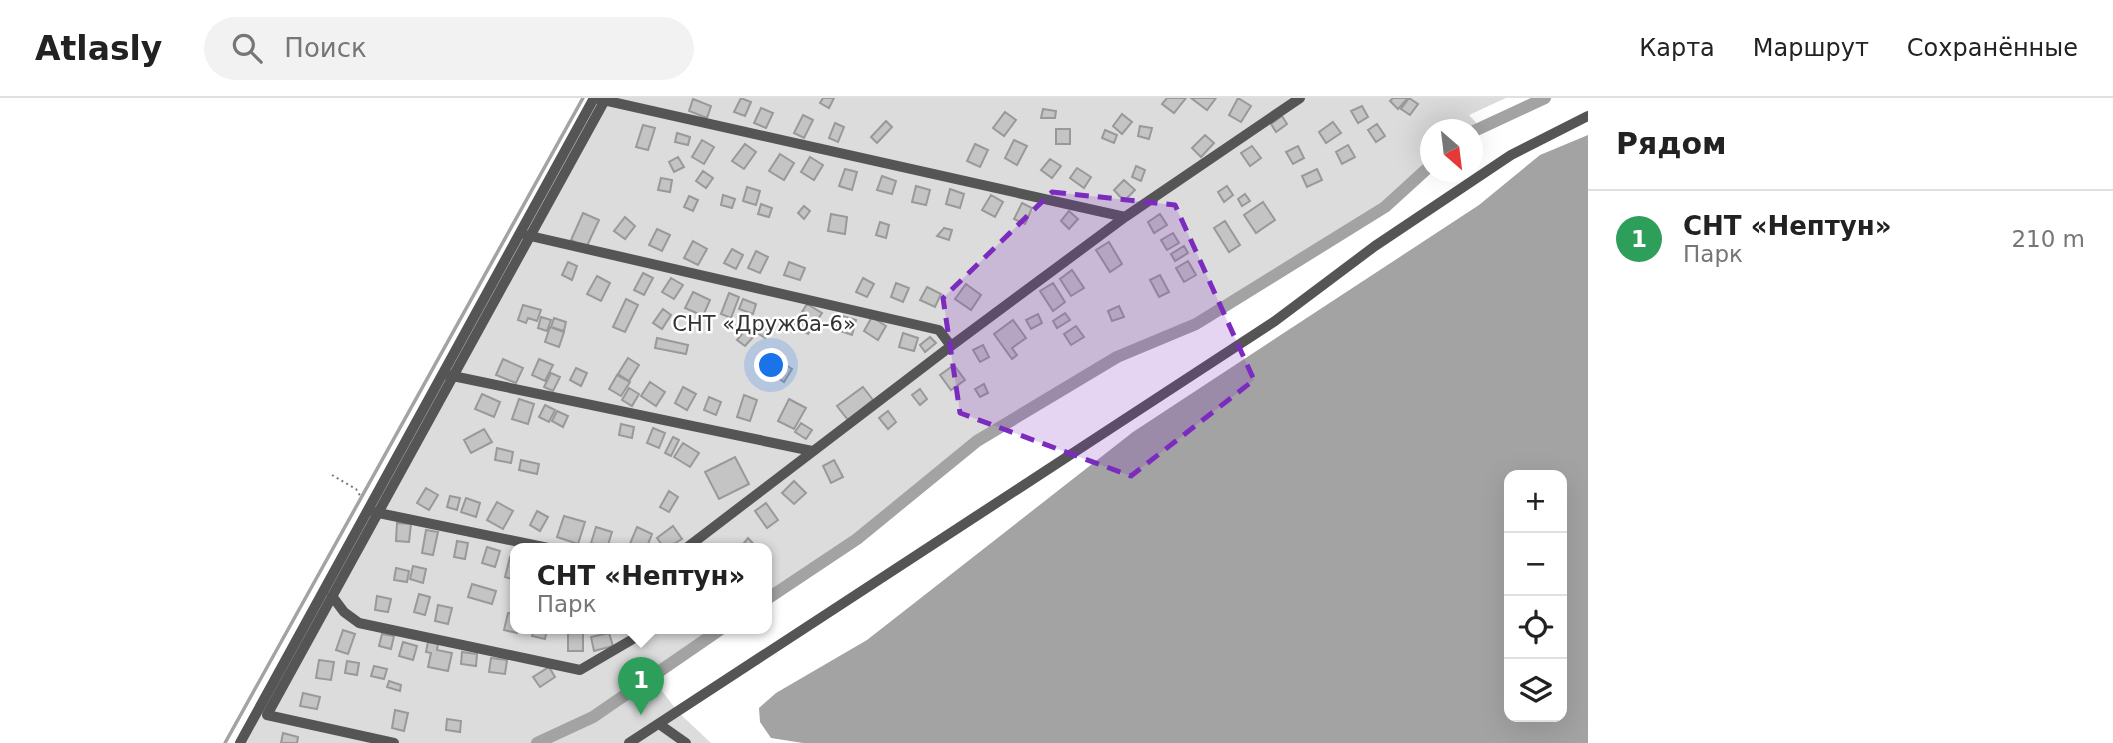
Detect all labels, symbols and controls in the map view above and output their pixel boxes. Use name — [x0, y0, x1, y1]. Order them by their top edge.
search box — [204, 17, 694, 80]
text: Atlasly — [35, 29, 162, 68]
icon: search — [228, 29, 266, 67]
text: Поиск — [284, 33, 367, 63]
text: Карта — [1639, 34, 1715, 62]
text: Маршрут — [1753, 34, 1869, 62]
text: Сохранённые — [1907, 34, 2078, 62]
north arrow — [1420, 119, 1483, 182]
text: Рядом — [1616, 126, 1727, 161]
text: СНТ «Нептун» — [1683, 211, 1892, 241]
text: 1 — [1631, 226, 1647, 252]
text: 210 m — [2011, 226, 2085, 252]
text: Парк — [1683, 241, 1743, 267]
park label: СНТ «Дружба-6» — [672, 312, 856, 336]
your location — [754, 348, 788, 382]
map controls — [1504, 470, 1567, 722]
button: + — [1504, 470, 1567, 533]
button: − — [1504, 533, 1567, 596]
popup — [510, 543, 772, 634]
text: СНТ «Нептун» — [537, 561, 745, 591]
text: Парк — [537, 591, 597, 617]
button: locate — [1504, 596, 1567, 659]
pin: 1 — [618, 657, 664, 715]
button: layers — [1504, 659, 1567, 722]

